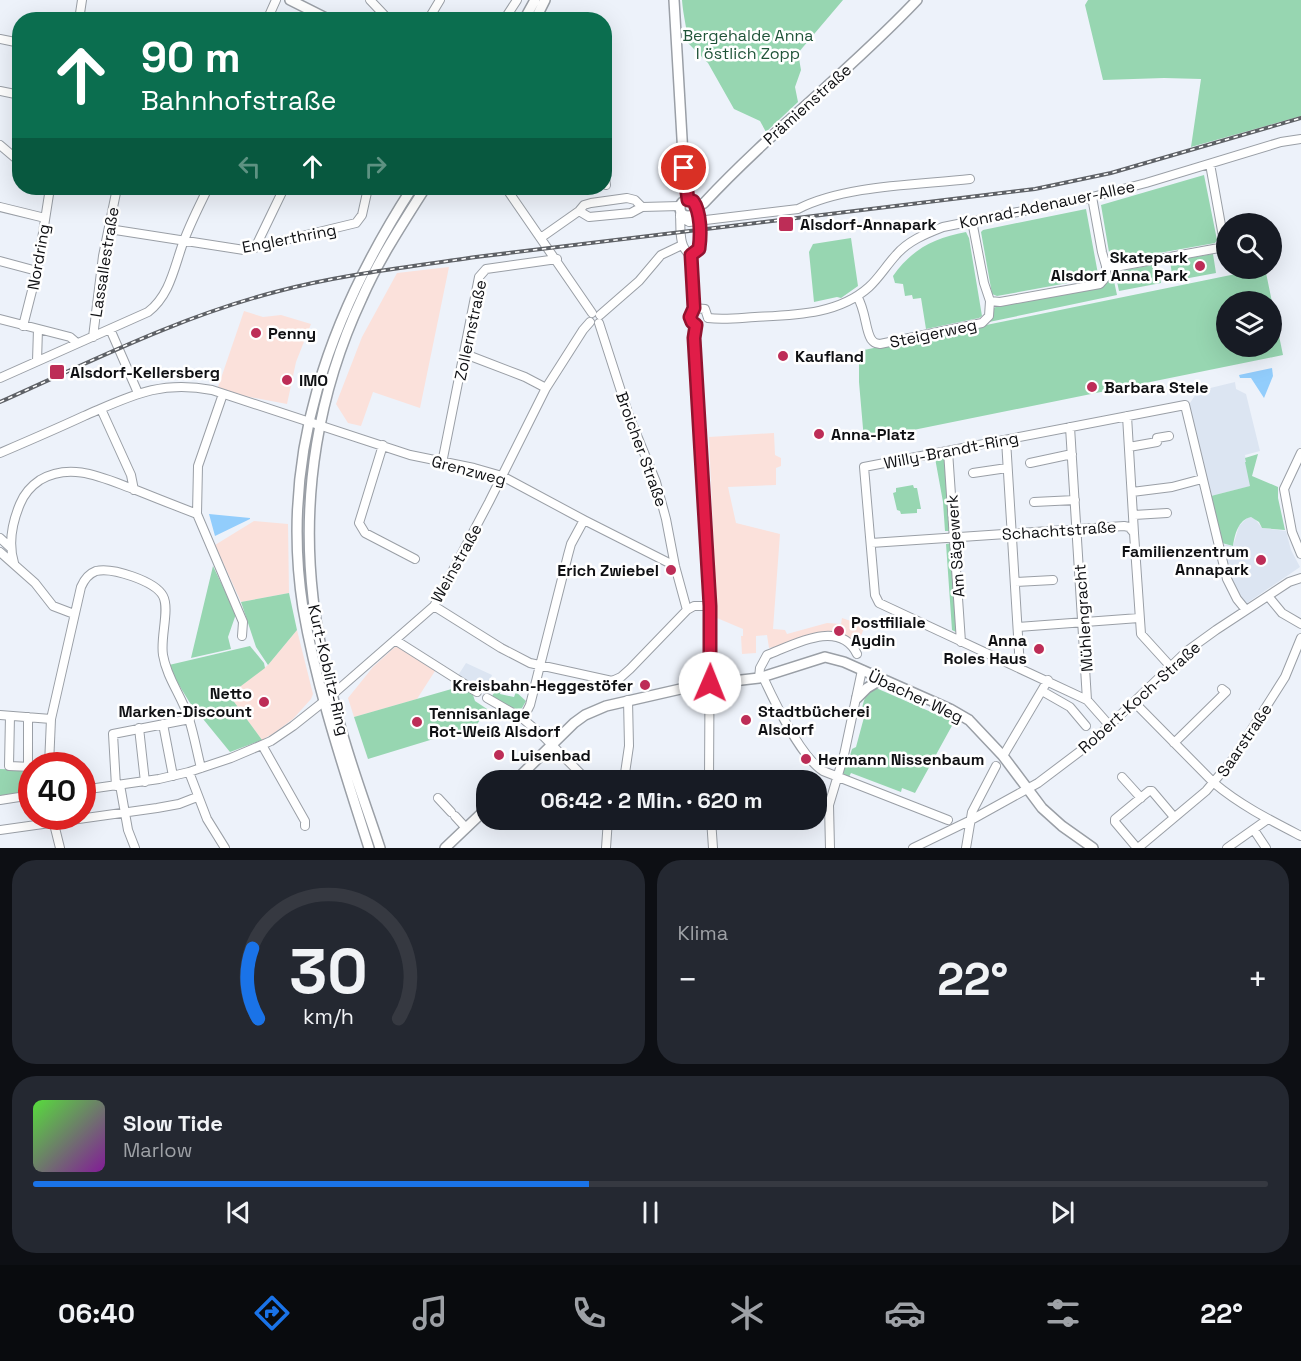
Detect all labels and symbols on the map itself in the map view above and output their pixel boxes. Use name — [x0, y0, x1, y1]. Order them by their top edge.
park label: Bergehalde Anna I östlich Zopp — [682, 25, 814, 64]
street label: Prämienstraße — [759, 59, 856, 150]
pin — [658, 142, 709, 193]
street label: Konrad-Adenauer-Allee — [957, 176, 1137, 233]
street label: Lassallestraße — [85, 205, 124, 319]
place label: Alsdorf-Annapark — [800, 214, 937, 235]
marker: Alsdorf-Annapark — [777, 215, 795, 233]
street label: Englerthring — [240, 219, 338, 258]
street label: Nordring — [22, 222, 55, 292]
place label: Skatepark Alsdorf Anna Park — [1051, 247, 1188, 286]
marker: Skatepark Alsdorf Anna Park — [1193, 259, 1207, 273]
street label: Zollernstraße — [450, 278, 491, 382]
street label: Steigerweg — [888, 314, 979, 353]
place label: Penny — [268, 323, 316, 344]
marker: Penny — [249, 326, 263, 340]
place label: Kaufland — [795, 346, 864, 367]
marker: Kaufland — [776, 349, 790, 363]
place label: Alsdorf-Kellersberg — [70, 362, 220, 383]
marker: Alsdorf-Kellersberg — [48, 363, 66, 381]
place label: IMO — [299, 370, 328, 391]
marker: IMO — [280, 373, 294, 387]
place label: Barbara Stele — [1104, 377, 1209, 398]
marker: Barbara Stele — [1085, 380, 1099, 394]
street label: Broicher Straße — [611, 389, 672, 510]
place label: Anna-Platz — [831, 424, 915, 445]
marker: Anna-Platz — [812, 427, 826, 441]
street label: Willy-Brandt-Ring — [882, 427, 1020, 474]
street label: Grenzweg — [429, 450, 508, 491]
street label: Am Sägewerk — [941, 493, 970, 598]
street label: Schachtstraße — [1001, 516, 1117, 545]
street label: Weinstraße — [426, 520, 487, 606]
place label: Familienzentrum Annapark — [1122, 541, 1249, 580]
marker: Familienzentrum Annapark — [1254, 553, 1268, 567]
place label: Erich Zwiebel — [557, 560, 659, 581]
marker: Erich Zwiebel — [664, 563, 678, 577]
street label: Mühlengracht — [1069, 563, 1098, 673]
street label: Kurt-Koblitz-Ring — [303, 603, 354, 738]
place label: Postfiliale Aydin — [851, 612, 926, 651]
marker: Postfiliale Aydin — [832, 624, 846, 638]
place label: Anna Roles Haus — [943, 630, 1027, 669]
street label: Robert-Koch-Straße — [1074, 637, 1205, 758]
marker: Anna Roles Haus — [1032, 642, 1046, 656]
position arrow — [678, 651, 742, 715]
street label: Übacher Weg — [865, 665, 967, 728]
place label: Kreisbahn-Heggestöfer — [453, 675, 633, 696]
marker: Kreisbahn-Heggestöfer — [638, 678, 652, 692]
place label: Netto Marken-Discount — [119, 683, 252, 722]
marker: Netto Marken-Discount — [257, 695, 271, 709]
street label: Saarstraße — [1212, 700, 1277, 781]
place label: Stadtbücherei Alsdorf — [758, 701, 870, 740]
place label: Tennisanlage Rot-Weiß Alsdorf — [429, 703, 561, 742]
marker: Stadtbücherei Alsdorf — [739, 713, 753, 727]
marker: Tennisanlage Rot-Weiß Alsdorf — [410, 715, 424, 729]
place label: Luisenbad — [511, 745, 591, 766]
marker: Luisenbad — [492, 748, 506, 762]
place label: Hermann Nissenbaum — [818, 749, 984, 770]
speed limit sign: 40 — [18, 752, 96, 830]
marker: Hermann Nissenbaum — [799, 752, 813, 766]

